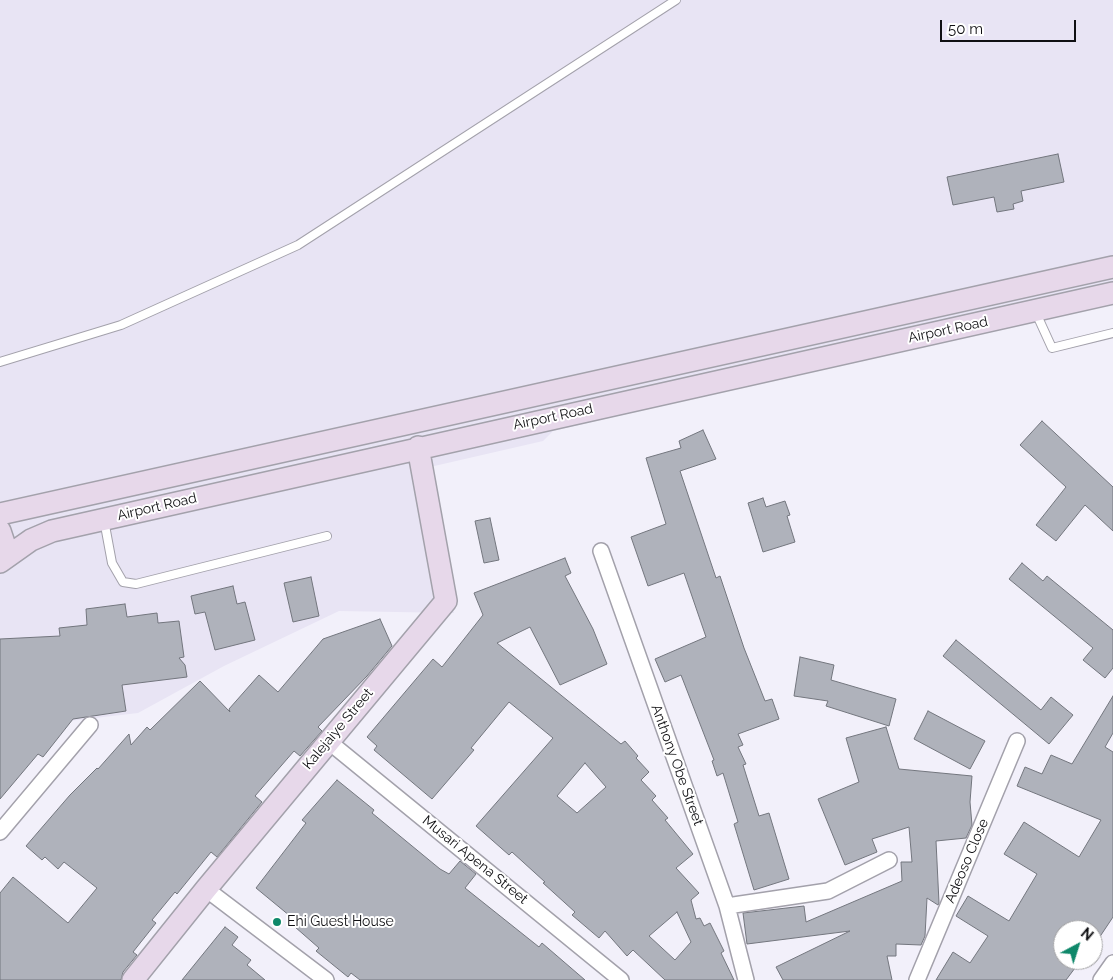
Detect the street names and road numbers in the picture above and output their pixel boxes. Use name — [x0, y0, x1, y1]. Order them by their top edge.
street label: Airport Road — [907, 313, 989, 347]
street label: Airport Road — [512, 400, 594, 434]
street label: Airport Road — [116, 490, 198, 524]
street label: Kalejaiye Street — [299, 685, 377, 773]
street label: Anthony Obe Street — [647, 702, 707, 828]
street label: Musari Apena Street — [419, 812, 531, 908]
street label: Adeoso Close — [942, 816, 992, 906]

